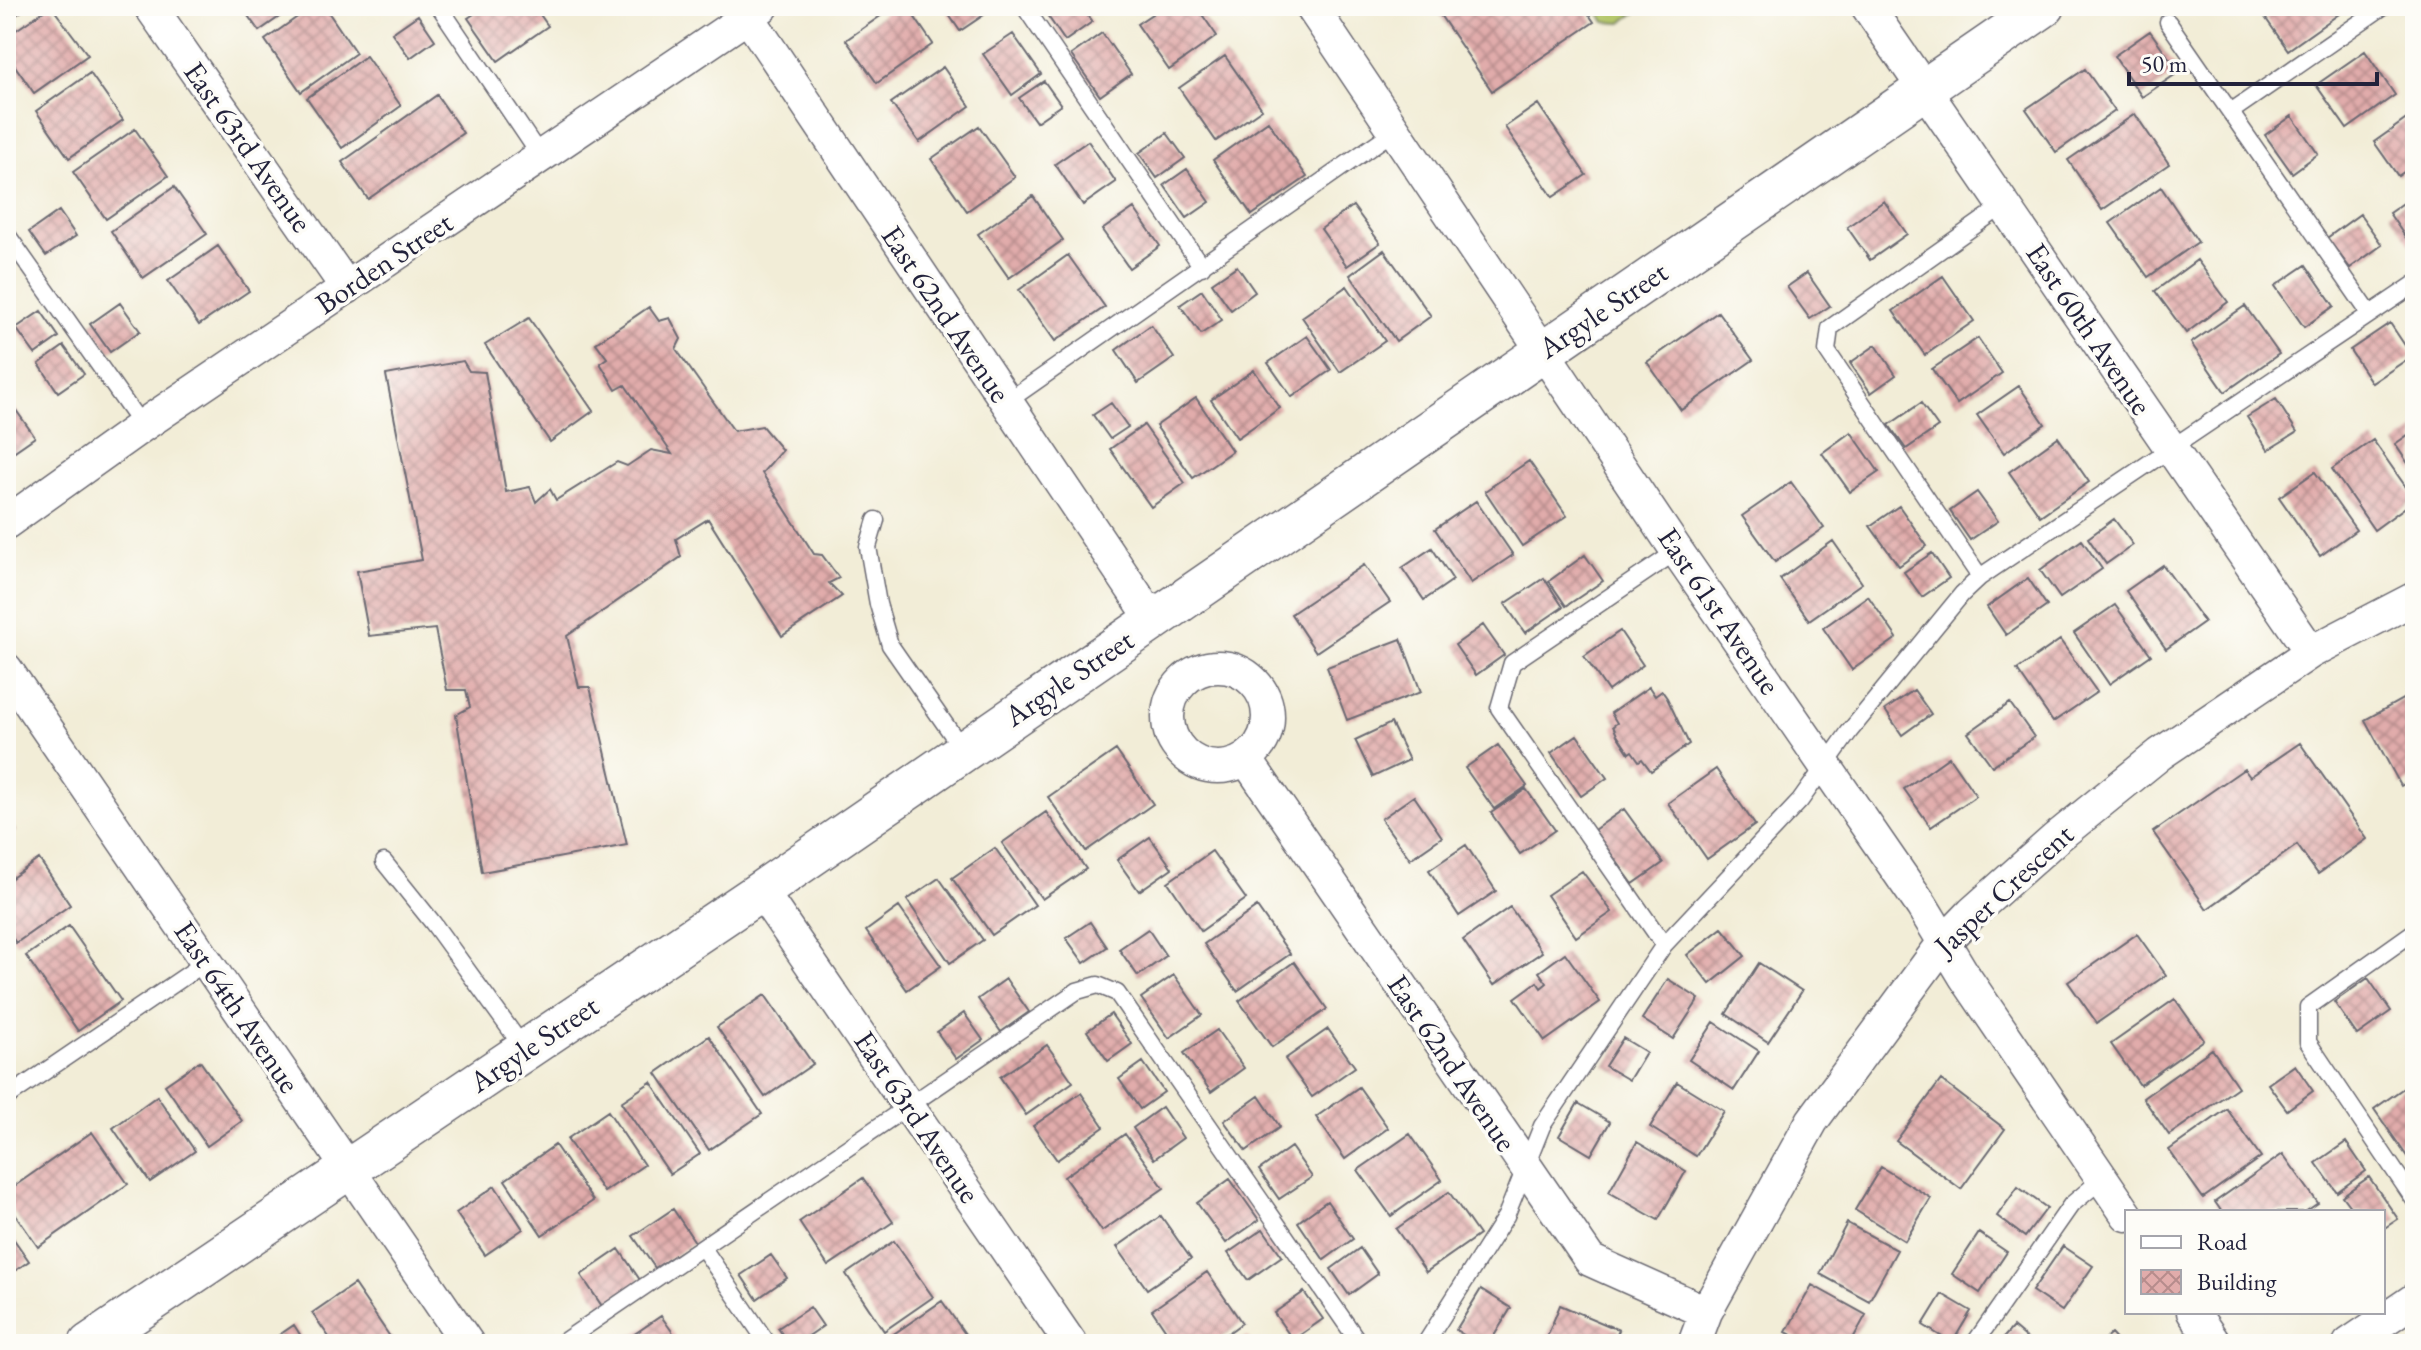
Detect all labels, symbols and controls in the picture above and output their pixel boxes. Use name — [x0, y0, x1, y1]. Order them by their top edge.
scale bar — [2129, 36, 2377, 86]
text: 50 m — [2141, 48, 2188, 79]
street label: East 63rd Avenue — [175, 54, 322, 240]
street label: Borden Street — [308, 202, 460, 323]
street label: East 62nd Avenue — [873, 218, 1020, 410]
street label: East 60th Avenue — [2018, 235, 2161, 422]
street label: Argyle Street — [1530, 252, 1675, 368]
street label: East 61st Avenue — [1649, 520, 1790, 702]
street label: Argyle Street — [996, 620, 1141, 736]
street label: Jasper Crescent — [1924, 815, 2082, 966]
street label: East 64th Avenue — [166, 913, 309, 1100]
street label: East 62nd Avenue — [1379, 967, 1526, 1159]
street label: Argyle Street — [461, 986, 606, 1102]
street label: East 63rd Avenue — [846, 1023, 989, 1210]
legend — [2125, 1210, 2385, 1314]
text: Road — [2197, 1226, 2248, 1257]
text: Building — [2197, 1266, 2277, 1297]

